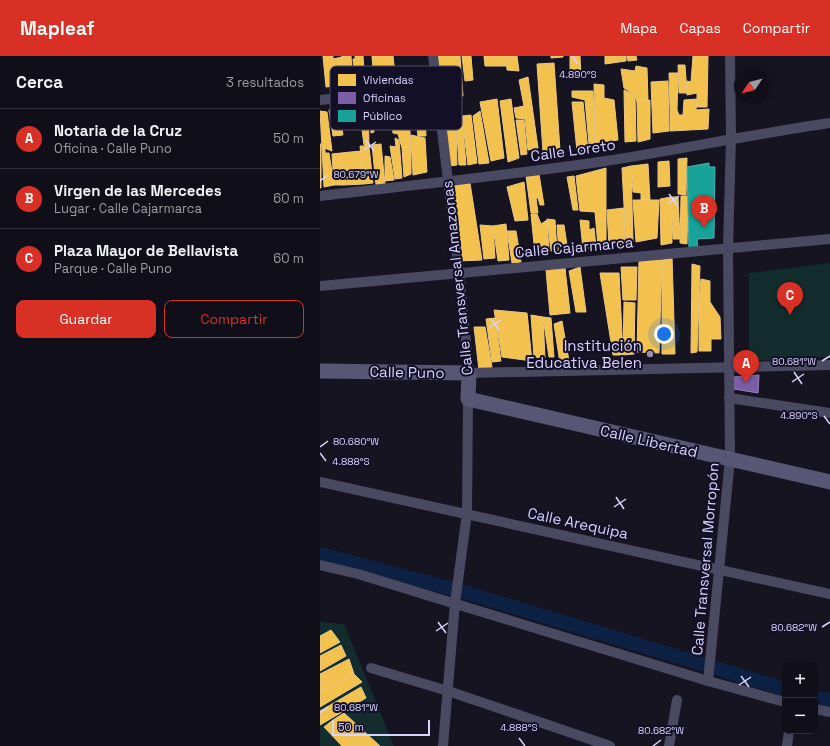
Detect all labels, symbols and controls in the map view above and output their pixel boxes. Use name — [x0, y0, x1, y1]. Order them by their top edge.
text: Mapleaf — [20, 16, 94, 41]
text: Mapa — [620, 19, 657, 37]
text: Capas — [679, 19, 721, 37]
text: Compartir — [743, 19, 810, 37]
legend — [330, 66, 462, 130]
text: 4.890°S — [559, 68, 597, 81]
north arrow — [734, 68, 770, 104]
text: Cerca — [16, 71, 63, 93]
text: Viviendas — [363, 73, 414, 87]
text: 3 resultados — [226, 74, 304, 91]
text: Oficinas — [363, 91, 406, 105]
text: Público — [363, 109, 402, 123]
text: Notaria de la Cruz — [54, 121, 182, 140]
text: A — [25, 130, 33, 147]
text: 50 m — [273, 130, 304, 147]
street label: Calle Loreto — [529, 135, 617, 165]
text: Oficina · Calle Puno — [54, 140, 172, 157]
text: 80.679°W — [333, 168, 379, 181]
street label: Calle Transversal Amazonas — [437, 180, 477, 376]
text: Virgen de las Mercedes — [54, 181, 222, 200]
text: B — [25, 190, 33, 207]
text: 60 m — [273, 190, 304, 207]
pin: B — [691, 195, 717, 228]
text: Lugar · Calle Cajarmarca — [54, 200, 202, 217]
street label: Calle Cajarmarca — [514, 232, 635, 262]
text: Plaza Mayor de Bellavista — [54, 241, 238, 260]
text: C — [25, 250, 33, 267]
text: 60 m — [273, 250, 304, 267]
text: Parque · Calle Puno — [54, 260, 172, 277]
pin: C — [777, 282, 803, 315]
button: Guardar — [16, 300, 156, 338]
button: Compartir — [164, 300, 304, 338]
your location — [654, 324, 674, 344]
place label: Institución Educativa Belen — [526, 336, 642, 372]
marker: Institución Educativa Belen — [645, 349, 655, 359]
pin: A — [733, 350, 759, 383]
text: 80.681°W — [772, 355, 816, 368]
street label: Calle Puno — [369, 362, 445, 382]
text: 4.890°S — [780, 409, 818, 422]
street label: Calle Libertad — [598, 421, 700, 461]
text: 80.680°W — [333, 435, 379, 448]
text: 4.888°S — [332, 455, 370, 468]
street label: Calle Transversal Morropón — [687, 462, 723, 656]
street label: Calle Arequipa — [526, 503, 631, 543]
text: 80.682°W — [771, 621, 817, 634]
map controls — [782, 662, 818, 734]
button: + — [782, 662, 818, 698]
button: − — [782, 698, 818, 734]
text: 80.681°W — [334, 701, 378, 714]
scale bar — [332, 718, 430, 737]
text: 50 m — [338, 720, 364, 734]
text: 4.888°S — [500, 721, 538, 734]
text: 80.682°W — [638, 724, 684, 737]

